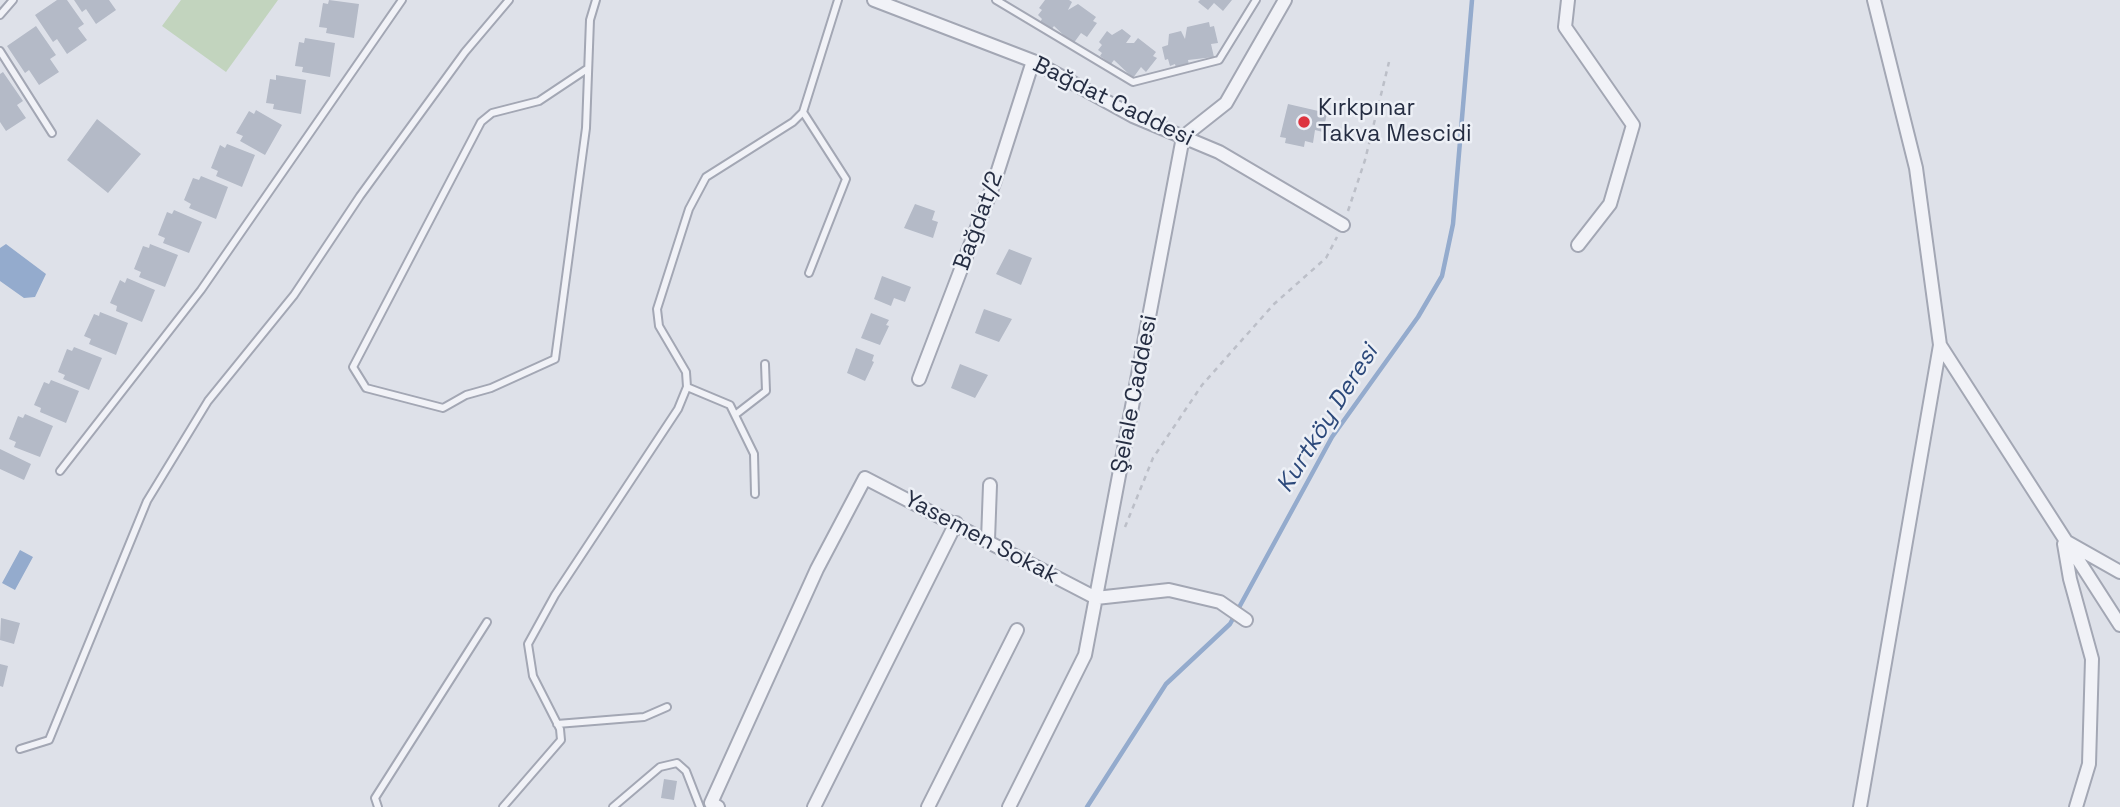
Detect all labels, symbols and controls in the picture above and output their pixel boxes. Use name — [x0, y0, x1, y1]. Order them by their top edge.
street label: Bağdat Caddesi — [1028, 51, 1198, 153]
place label: Kırkpınar Takva Mescidi — [1318, 95, 1472, 149]
marker: Kırkpınar Takva Mescidi — [1296, 114, 1312, 130]
street label: Bağdat/2 — [948, 168, 1010, 274]
street label: Şelale Caddesi — [1106, 313, 1164, 475]
water label: Kurtköy Deresi — [1271, 340, 1385, 498]
street label: Yasemen Sokak — [899, 486, 1063, 590]

